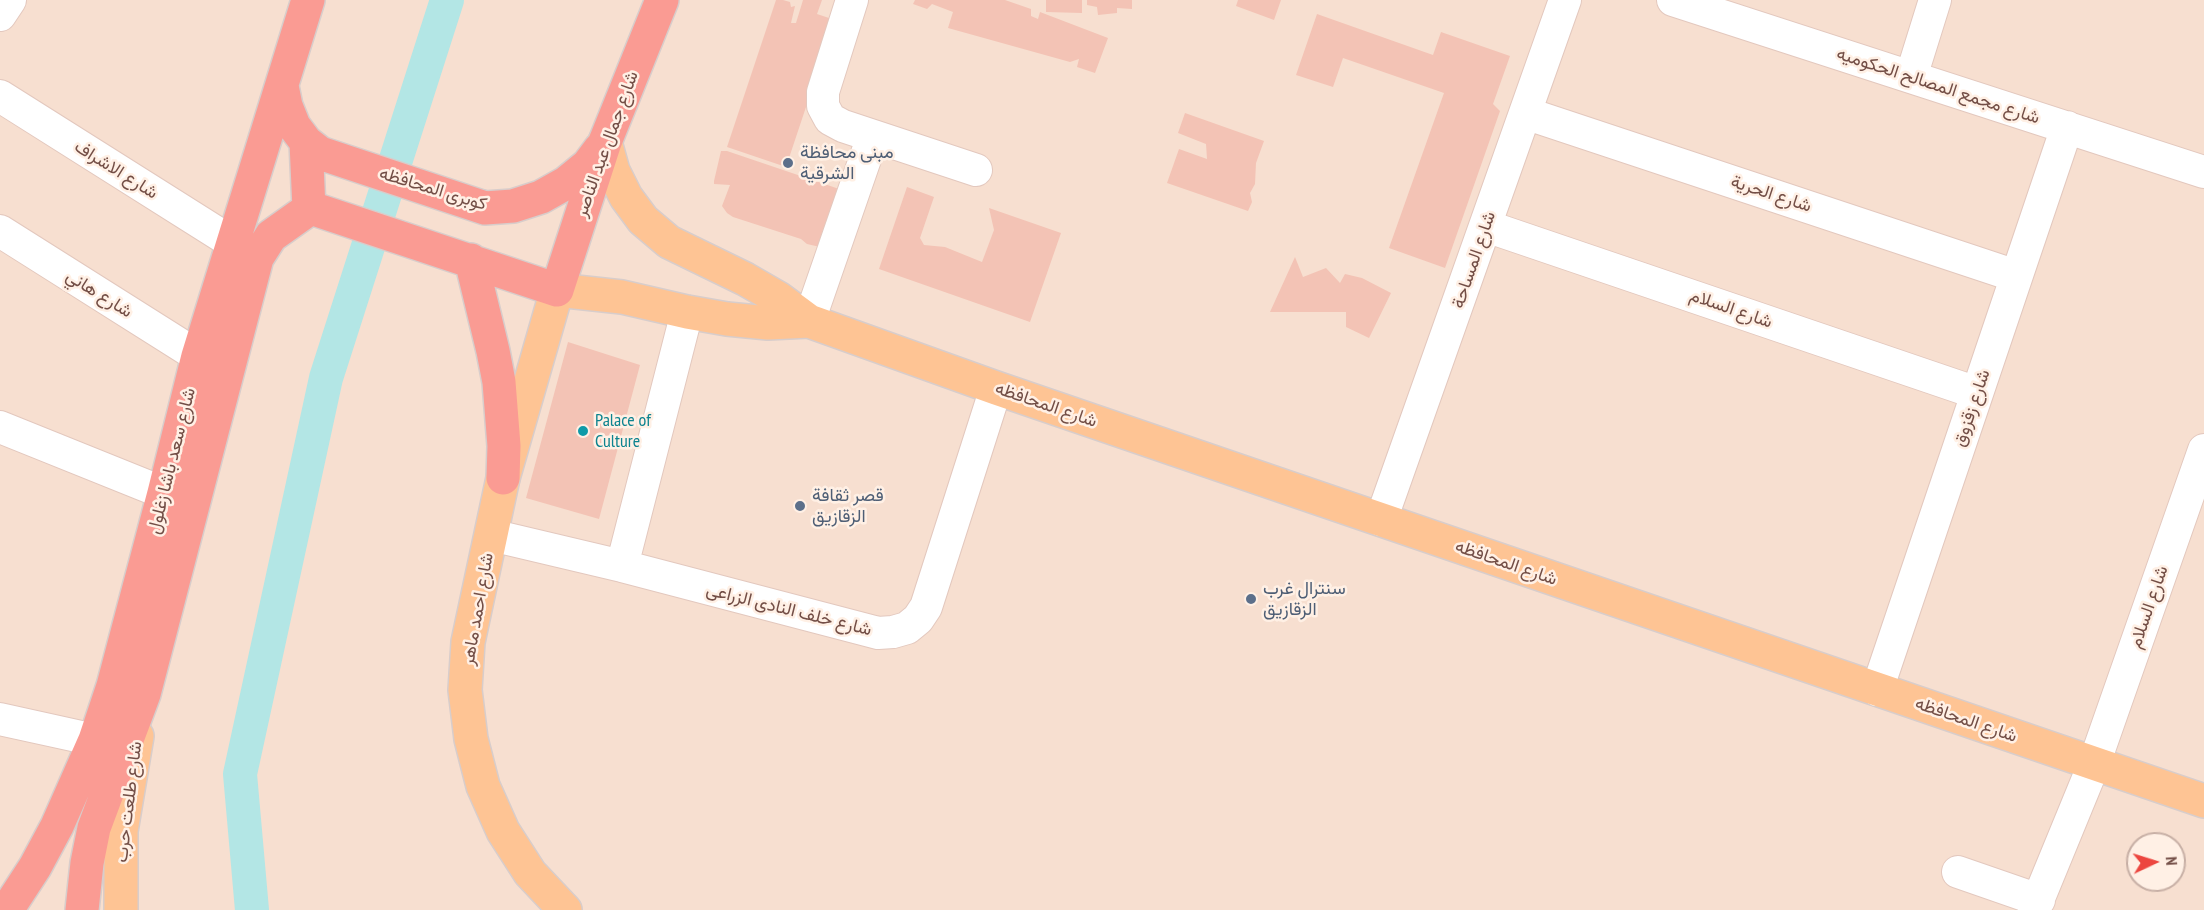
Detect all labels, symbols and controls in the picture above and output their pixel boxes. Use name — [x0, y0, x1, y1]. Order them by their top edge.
street label: شارع مجمع المصالح الحكوميه — [1834, 43, 2042, 129]
street label: شارع جمال عبد الناصر — [571, 68, 643, 220]
street label: شارع الاشراف — [70, 136, 162, 204]
place label: مبنى محافظة الشرقية — [800, 142, 894, 184]
marker: مبنى محافظة الشرقية — [781, 156, 795, 170]
street label: كوبرى المحافظه — [377, 162, 489, 216]
street label: شارع الحرية — [1728, 171, 1814, 217]
street label: شارع المساحة — [1447, 209, 1501, 311]
street label: شارع هاني — [62, 265, 136, 323]
street label: شارع السلام — [1687, 285, 1775, 333]
street label: شارع زقزوق — [1949, 367, 1995, 449]
street label: شارع المحافظه — [992, 377, 1100, 433]
street label: شارع سعد باشا زغلول — [143, 386, 201, 536]
place label: Palace of Culture — [595, 410, 651, 452]
marker: Palace of Culture — [576, 424, 590, 438]
place label: قصر ثقافة الزقازيق — [812, 485, 884, 528]
marker: قصر ثقافة الزقازيق — [793, 499, 807, 513]
street label: شارع المحافظه — [1452, 535, 1560, 591]
street label: شارع احمد ماهر — [457, 551, 499, 667]
street label: شارع السلام — [2125, 563, 2173, 651]
place label: سنترال غرب الزقازيق — [1263, 578, 1346, 620]
street label: شارع خلف النادى الزراعى — [704, 579, 874, 641]
marker: سنترال غرب الزقازيق — [1244, 592, 1258, 606]
street label: شارع المحافظه — [1912, 692, 2020, 748]
street label: شارع طلعت حرب — [111, 740, 147, 864]
north arrow — [2126, 832, 2186, 892]
text: N — [2162, 856, 2182, 866]

